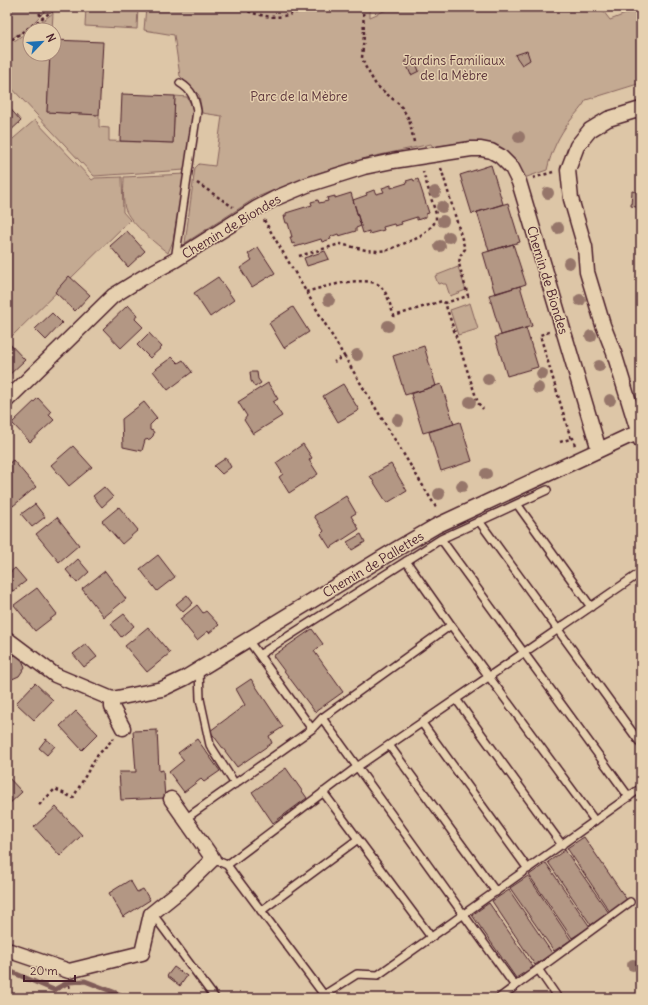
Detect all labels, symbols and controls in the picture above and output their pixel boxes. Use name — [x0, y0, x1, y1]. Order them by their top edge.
north arrow — [22, 22, 62, 62]
text: N — [43, 31, 59, 44]
park label: Jardins Familiaux de la Mèbre — [403, 52, 506, 84]
park label: Parc de la Mèbre — [250, 88, 348, 105]
street label: Chemin de Biondes — [179, 190, 284, 263]
street label: Chemin de Biondes — [523, 224, 572, 336]
street label: Chemin de Pallettes — [320, 527, 427, 601]
scale bar — [24, 957, 75, 983]
text: 20 m — [30, 963, 58, 978]

